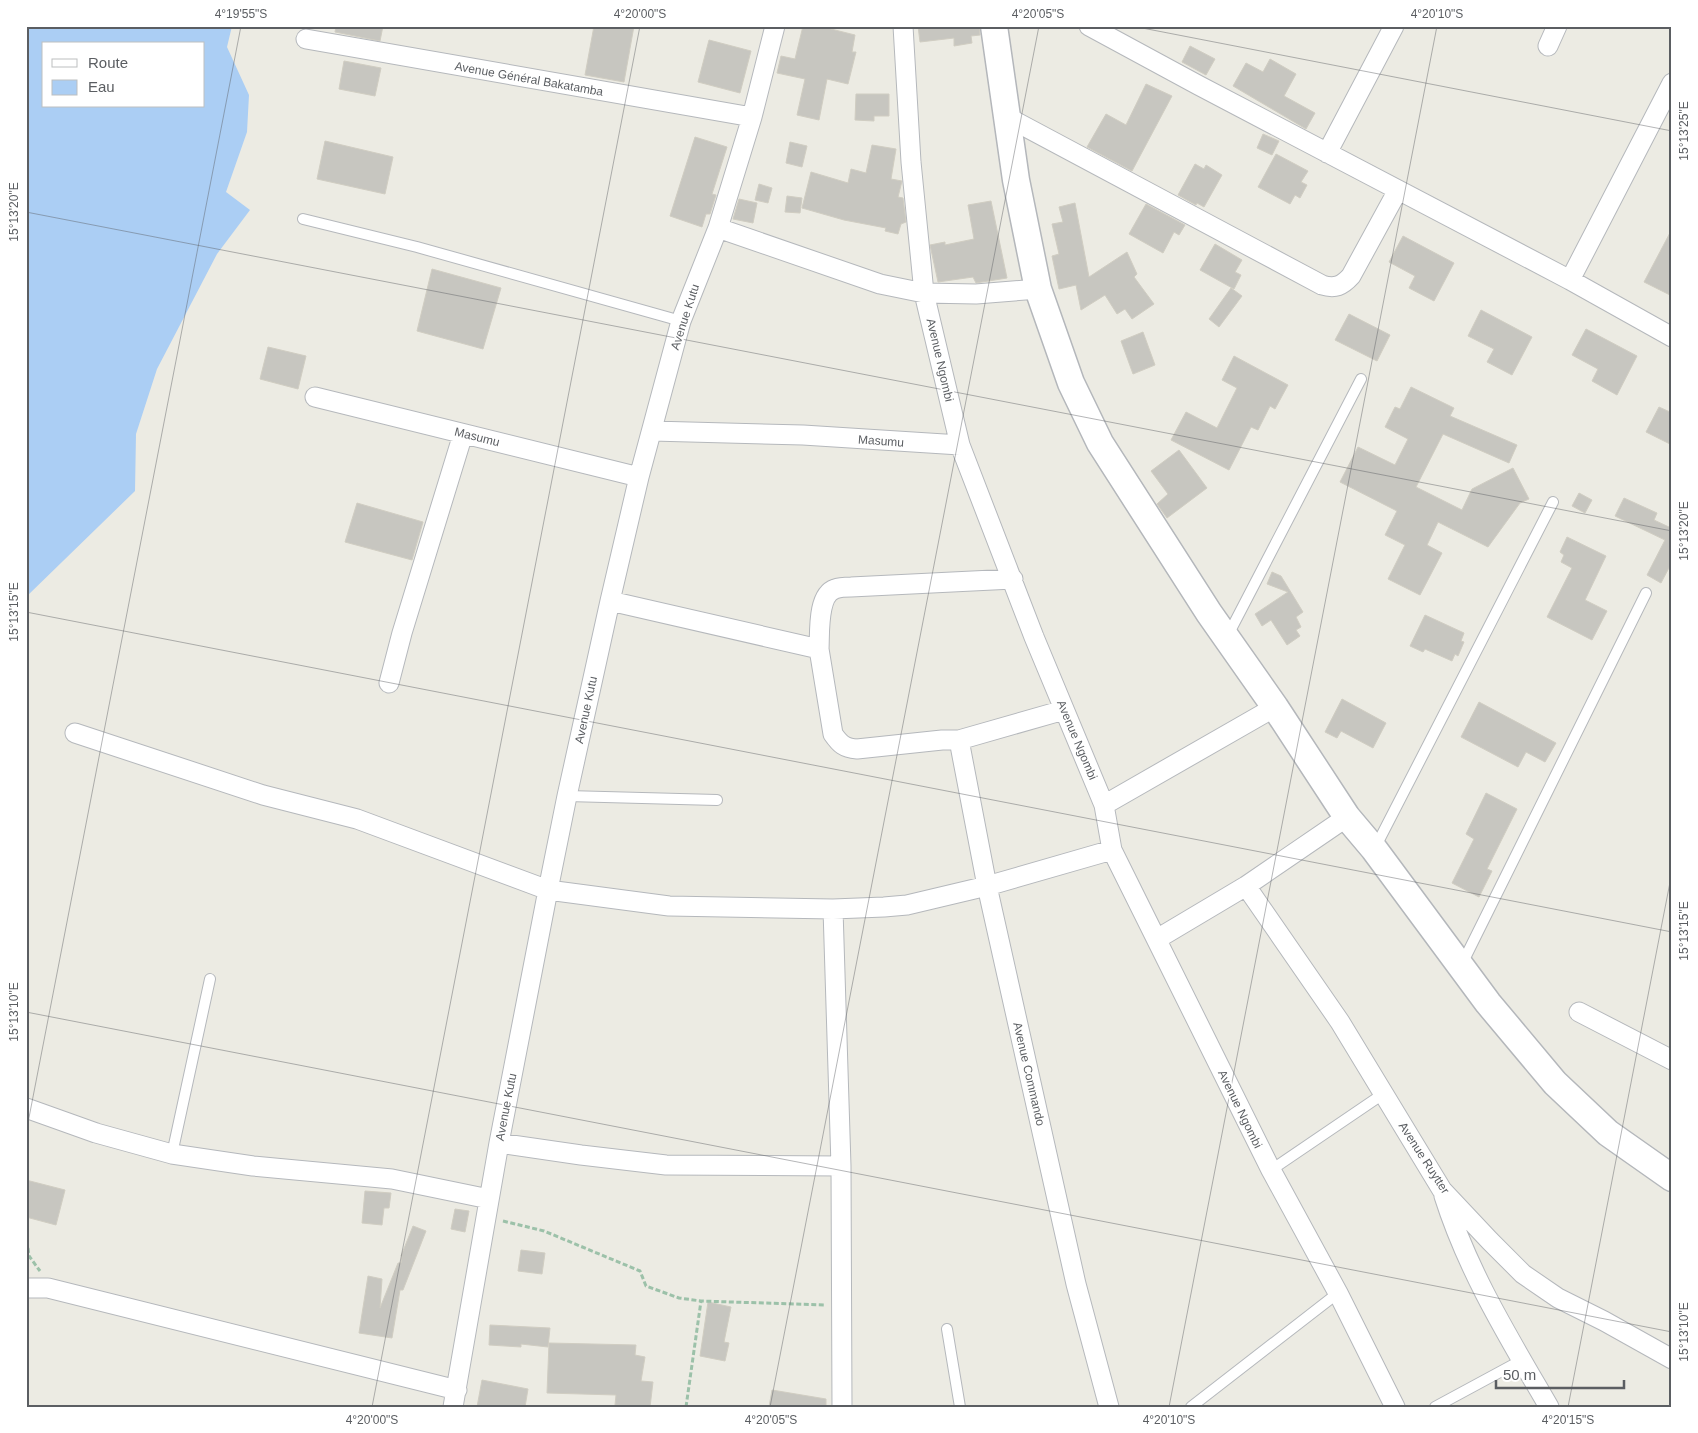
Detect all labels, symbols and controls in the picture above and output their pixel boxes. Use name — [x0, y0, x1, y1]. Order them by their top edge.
text: 4°19'55"S — [215, 7, 267, 21]
text: 4°20'00"S — [614, 7, 666, 21]
text: 4°20'05"S — [1012, 7, 1064, 21]
text: 4°20'10"S — [1411, 7, 1463, 21]
legend — [42, 42, 205, 108]
text: Route — [88, 54, 128, 71]
street label: Avenue Général Bakatamba — [454, 59, 605, 99]
text: Eau — [88, 78, 115, 95]
text: 15°13'25"E — [1677, 101, 1691, 161]
text: 15°13'20"E — [7, 182, 21, 242]
street label: Avenue Kutu — [668, 282, 702, 352]
street label: Avenue Ngombi — [924, 317, 956, 403]
street label: Masumu — [453, 425, 501, 449]
street label: Masumu — [858, 432, 904, 450]
text: 15°13'20"E — [1677, 501, 1691, 561]
text: 15°13'15"E — [7, 582, 21, 642]
street label: Avenue Kutu — [572, 675, 600, 745]
street label: Avenue Ngombi — [1054, 698, 1100, 782]
text: 15°13'15"E — [1677, 901, 1691, 961]
text: 15°13'10"E — [7, 982, 21, 1042]
street label: Avenue Commando — [1010, 1021, 1048, 1127]
street label: Avenue Ngombi — [1215, 1068, 1265, 1150]
street label: Avenue Kutu — [493, 1072, 519, 1142]
street label: Avenue Ruytter — [1396, 1120, 1452, 1196]
text: 15°13'10"E — [1677, 1302, 1691, 1362]
scale bar — [1496, 1358, 1623, 1390]
text: 50 m — [1503, 1366, 1536, 1383]
text: 4°20'00"S — [346, 1413, 398, 1427]
text: 4°20'05"S — [745, 1413, 797, 1427]
text: 4°20'10"S — [1143, 1413, 1195, 1427]
text: 4°20'15"S — [1542, 1413, 1594, 1427]

